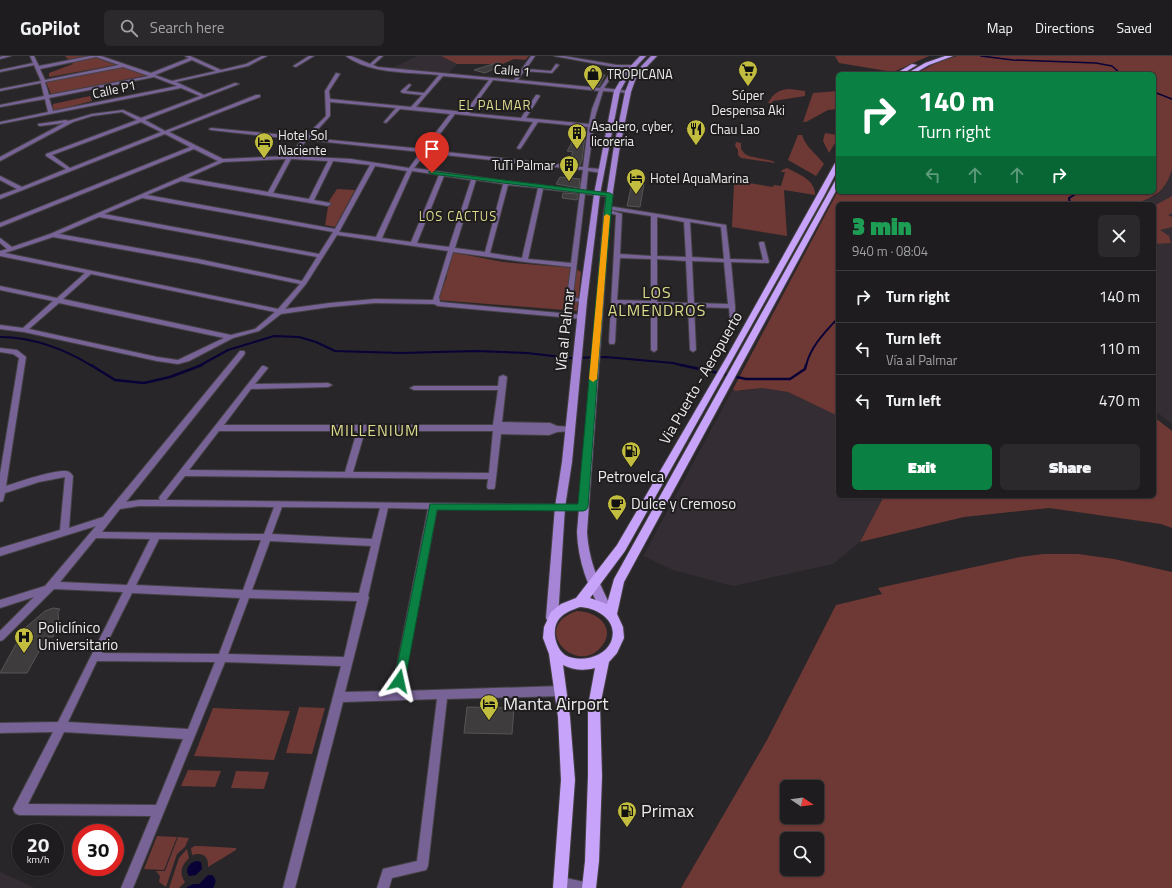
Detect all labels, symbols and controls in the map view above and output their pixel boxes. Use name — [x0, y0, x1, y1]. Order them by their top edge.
search box — [104, 10, 384, 46]
text: GoPilot — [20, 13, 80, 42]
text: Search here — [150, 16, 224, 39]
icon: search — [118, 17, 140, 39]
text: Map — [987, 17, 1013, 38]
text: Directions — [1035, 17, 1094, 38]
text: Saved — [1116, 17, 1152, 38]
street label: Calle 1 — [493, 58, 531, 82]
supermarket icon: Súper Despensa Aki — [737, 59, 759, 87]
shop icon: TROPICANA — [582, 63, 604, 91]
place label: TROPICANA — [607, 64, 673, 84]
street label: Calle P1 — [90, 75, 138, 103]
text: 140 m — [918, 79, 995, 122]
place label: Súper Despensa Aki — [711, 85, 785, 120]
icon: right — [852, 88, 904, 140]
district label: EL PALMAR — [458, 95, 532, 115]
place label: Asadero, cyber, licoreria — [591, 116, 674, 151]
restaurant icon: Chau Lao — [685, 118, 707, 146]
text: Turn right — [918, 118, 991, 145]
place label: Chau Lao — [710, 119, 760, 139]
building icon: Asadero, cyber, licoreria — [566, 122, 588, 150]
place label: Hotel Sol Naciente — [278, 125, 327, 160]
hotel icon: Hotel Sol Naciente — [253, 131, 275, 159]
pin — [415, 132, 449, 173]
icon: arrive — [421, 138, 443, 160]
building icon: TuTi Palmar — [558, 154, 580, 182]
place label: TuTi Palmar — [492, 155, 555, 175]
icon: left — [922, 164, 944, 186]
icon: ahead — [964, 164, 986, 186]
icon: ahead — [1006, 164, 1028, 186]
icon: right — [1048, 164, 1070, 186]
hotel icon: Hotel AquaMarina — [625, 167, 647, 195]
place label: Hotel AquaMarina — [650, 168, 749, 188]
district label: LOS CACTUS — [419, 206, 497, 226]
text: 3 min — [852, 208, 912, 244]
button: close — [1098, 215, 1140, 257]
text: 940 m · 08:04 — [852, 241, 928, 261]
district label: LOS ALMENDROS — [608, 280, 706, 322]
text: Turn right — [886, 285, 950, 308]
text: 140 m — [1099, 285, 1140, 308]
icon: right — [852, 286, 874, 308]
street label: Vía al Palmar — [549, 288, 580, 372]
street label: Via Puerto - Aeropuerto — [653, 307, 748, 448]
text: Turn left — [886, 327, 941, 350]
text: 110 m — [1099, 337, 1140, 360]
icon: left — [852, 338, 874, 360]
text: Vía al Palmar — [886, 350, 957, 370]
text: Turn left — [886, 389, 941, 412]
text: 470 m — [1099, 389, 1140, 412]
icon: left — [852, 390, 874, 412]
district label: MILLENIUM — [330, 418, 420, 442]
fuel station icon: Petrovelca — [620, 440, 642, 468]
button: Exit — [852, 444, 992, 490]
button: Share — [1000, 444, 1140, 490]
place label: Petrovelca — [598, 465, 665, 488]
place label: Dulce y Cremoso — [631, 492, 736, 515]
cafe icon: Dulce y Cremoso — [606, 493, 628, 521]
place label: Policlínico Universitario — [38, 616, 118, 656]
hospital icon: Policlínico Universitario — [13, 626, 35, 654]
position arrow — [378, 660, 420, 702]
place label: Manta Airport — [503, 690, 609, 717]
hotel icon: Manta Airport — [478, 693, 500, 721]
north arrow — [780, 780, 824, 824]
map controls — [780, 780, 824, 876]
place label: Primax — [641, 797, 694, 824]
fuel station icon: Primax — [616, 800, 638, 828]
speed limit sign: 30 — [72, 824, 124, 876]
text: 20 — [27, 829, 49, 860]
button: search — [780, 832, 824, 876]
text: km/h — [27, 852, 49, 867]

